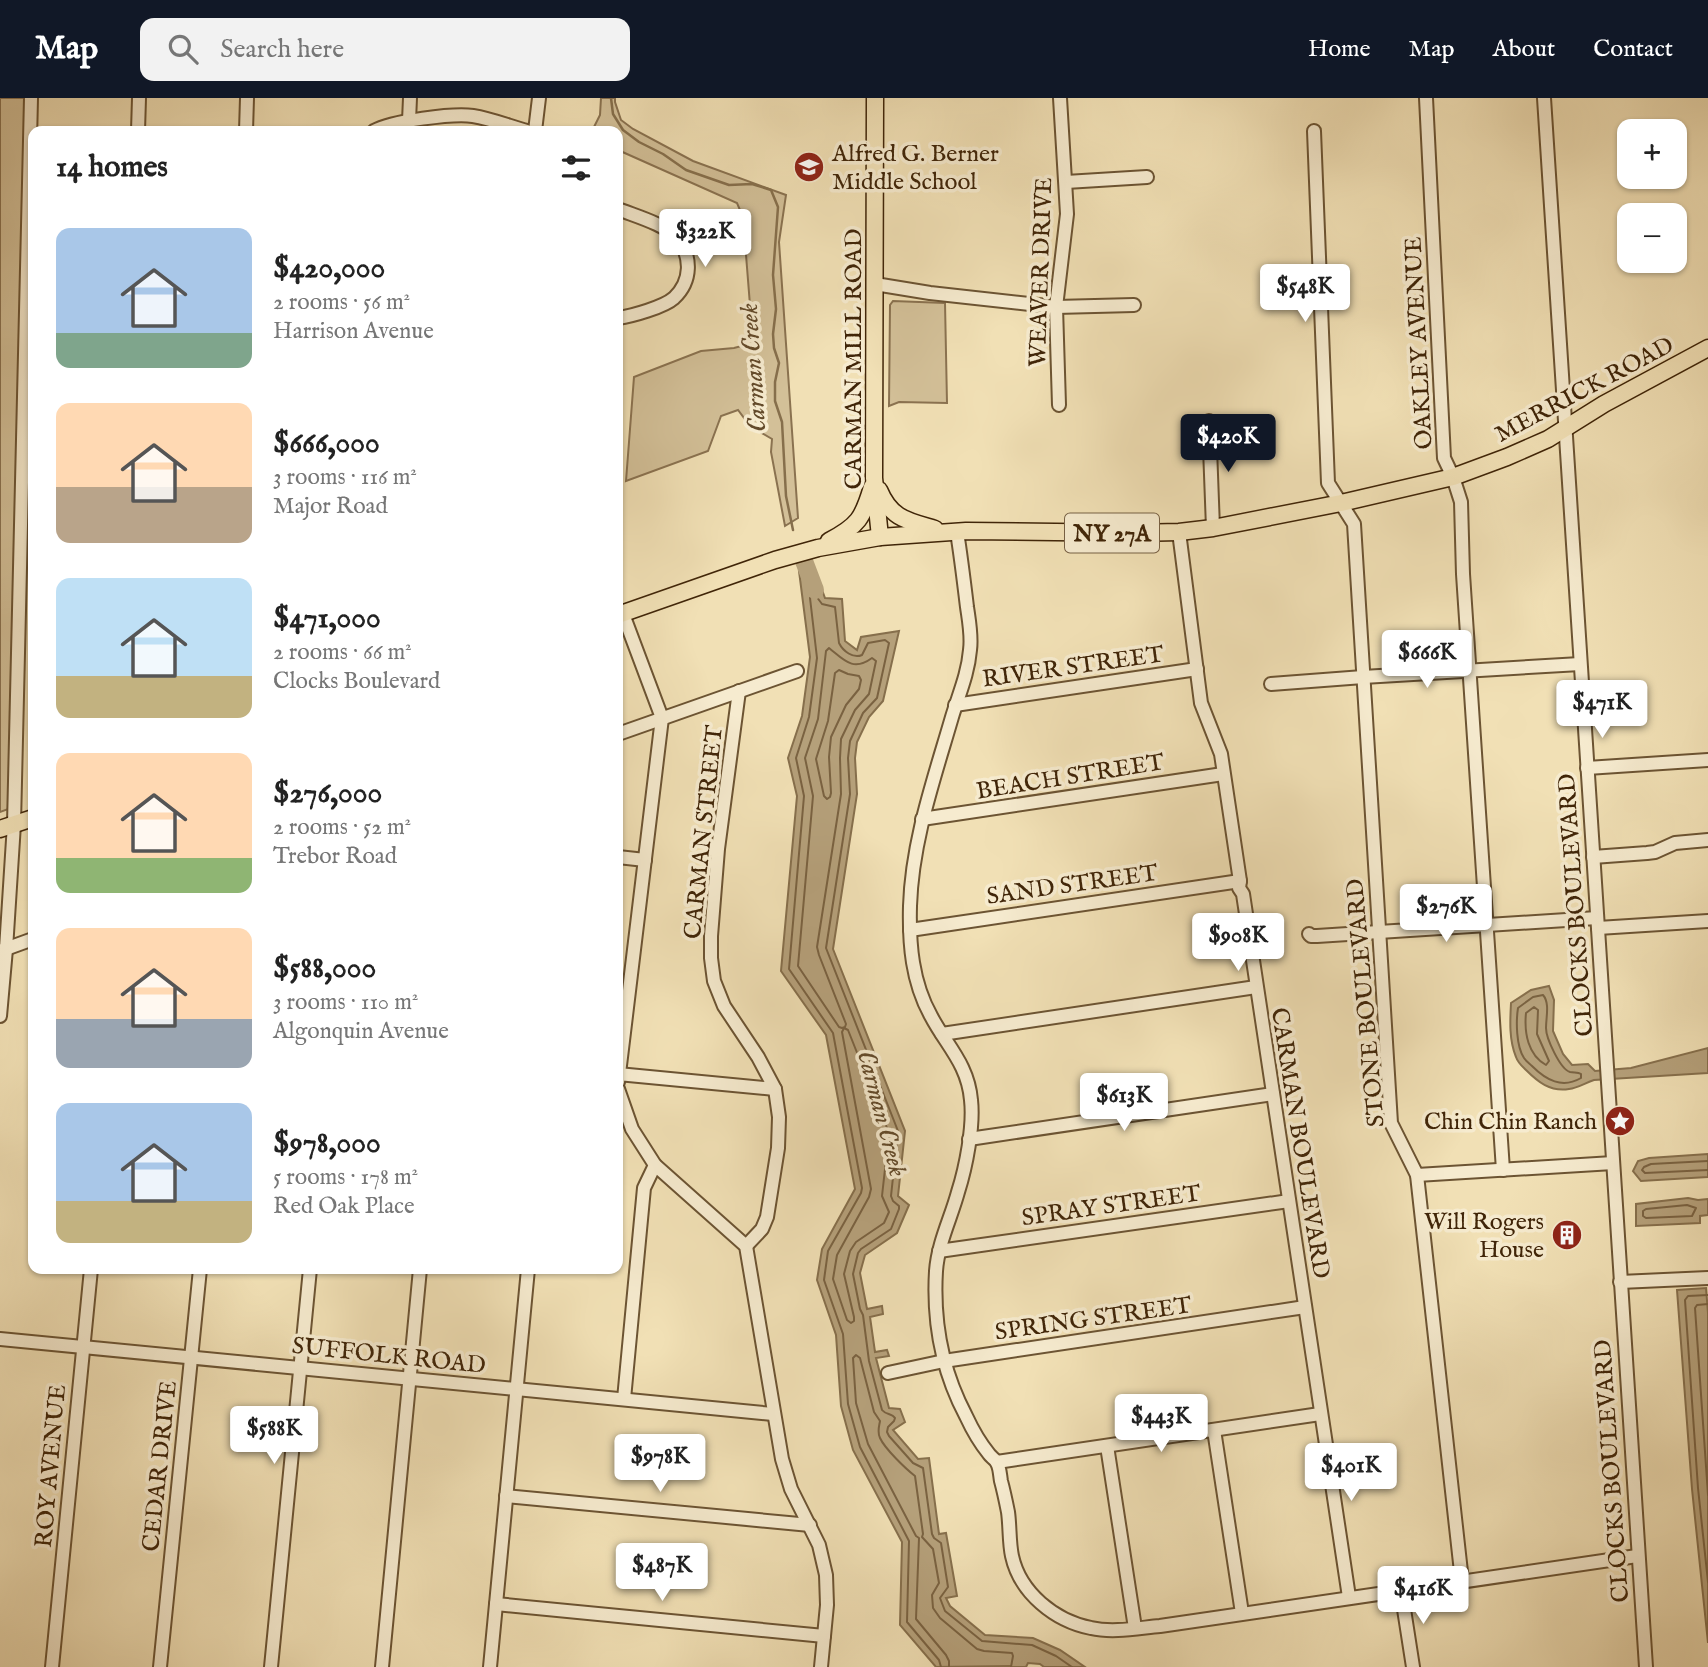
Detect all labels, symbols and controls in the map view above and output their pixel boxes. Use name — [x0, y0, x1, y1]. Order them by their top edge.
search box — [140, 18, 630, 81]
text: Map — [35, 28, 98, 70]
icon: search — [164, 30, 202, 68]
text: Search here — [220, 33, 344, 66]
text: Home — [1308, 34, 1371, 65]
text: Map — [1409, 34, 1455, 65]
text: About — [1493, 34, 1555, 65]
text: Contact — [1593, 34, 1673, 65]
map controls — [1617, 119, 1687, 273]
button: + — [1617, 119, 1687, 189]
place label: Alfred G. Berner Middle School — [831, 139, 999, 198]
text: 14 homes — [56, 149, 168, 187]
icon: filters — [557, 149, 595, 187]
school or university icon: Alfred G. Berner Middle School — [792, 150, 826, 184]
street label: WEAVER DRIVE — [1023, 177, 1060, 368]
button: − — [1617, 203, 1687, 273]
pin: $322K — [656, 209, 754, 269]
text: $322K — [675, 217, 735, 246]
street label: CARMAN MILL ROAD — [839, 228, 870, 490]
street label: OAKLEY AVENUE — [1398, 236, 1441, 450]
text: $420,000 — [273, 250, 385, 288]
icon: home — [112, 256, 196, 340]
pin: $548K — [1256, 264, 1354, 324]
text: $548K — [1276, 272, 1334, 301]
text: 2 rooms · 56 m² — [273, 288, 410, 317]
water label: Carman Creek — [732, 302, 774, 434]
text: Harrison Avenue — [273, 317, 434, 346]
street label: MERRICK ROAD — [1490, 330, 1679, 450]
pin: $420K — [1179, 414, 1277, 474]
text: $420K — [1197, 422, 1259, 451]
text: $666,000 — [273, 425, 380, 463]
icon: home — [112, 431, 196, 515]
text: 3 rooms · 116 m² — [273, 463, 417, 492]
text: Major Road — [273, 492, 388, 521]
road number: NY 27A — [1065, 514, 1159, 552]
text: $471,000 — [273, 600, 381, 638]
icon: home — [112, 606, 196, 690]
pin: $666K — [1378, 630, 1476, 690]
text: 2 rooms · 66 m² — [273, 638, 412, 667]
text: $666K — [1398, 638, 1456, 667]
street label: RIVER STREET — [981, 639, 1166, 696]
text: Clocks Boulevard — [273, 667, 440, 696]
pin: $471K — [1553, 680, 1651, 740]
text: $471K — [1572, 688, 1632, 717]
street label: CARMAN STREET — [678, 723, 731, 941]
street label: BEACH STREET — [974, 747, 1167, 808]
street label: CLOCKS BOULEVARD — [1552, 772, 1601, 1037]
text: $276,000 — [273, 775, 382, 813]
icon: home — [112, 781, 196, 865]
text: 2 rooms · 52 m² — [273, 813, 411, 842]
text: Trebor Road — [273, 842, 397, 871]
street label: SAND STREET — [985, 858, 1160, 913]
street label: STONE BOULEVARD — [1340, 877, 1393, 1128]
pin: $276K — [1397, 884, 1495, 944]
text: $276K — [1416, 892, 1476, 921]
pin: $908K — [1189, 914, 1287, 973]
text: $908K — [1208, 921, 1268, 950]
text: $588,000 — [273, 950, 376, 988]
icon: home — [112, 956, 196, 1040]
text: 3 rooms · 110 m² — [273, 988, 418, 1017]
street label: CARMAN BOULEVARD — [1263, 1006, 1336, 1281]
text: Algonquin Avenue — [273, 1017, 449, 1046]
water label: Carman Creek — [849, 1047, 914, 1181]
pin: $613K — [1075, 1074, 1173, 1133]
text: $613K — [1096, 1081, 1152, 1110]
place icon: Chin Chin Ranch — [1603, 1104, 1637, 1138]
place label: Chin Chin Ranch — [1424, 1107, 1597, 1138]
text: $978,000 — [273, 1125, 381, 1163]
icon: home — [112, 1131, 196, 1215]
text: 5 rooms · 178 m² — [273, 1163, 418, 1192]
street label: SPRAY STREET — [1020, 1179, 1203, 1234]
text: Red Oak Place — [273, 1192, 415, 1221]
place label: Will Rogers House — [1424, 1207, 1544, 1266]
building icon: Will Rogers House — [1550, 1218, 1584, 1252]
street label: SPRING STREET — [993, 1290, 1194, 1349]
street label: SUFFOLK ROAD — [290, 1331, 487, 1382]
street label: CLOCKS BOULEVARD — [1588, 1338, 1637, 1603]
street label: CEDAR DRIVE — [136, 1379, 185, 1553]
street label: ROY AVENUE — [29, 1383, 74, 1549]
pin: $443K — [1112, 1394, 1210, 1454]
text: $443K — [1131, 1402, 1191, 1431]
pin: $588K — [225, 1406, 323, 1466]
text: $588K — [246, 1414, 302, 1443]
pin: $978K — [611, 1434, 709, 1494]
text: $978K — [630, 1442, 690, 1471]
pin: $401K — [1302, 1444, 1400, 1503]
text: $401K — [1321, 1451, 1381, 1480]
pin: $487K — [613, 1544, 711, 1603]
text: $487K — [632, 1551, 692, 1580]
pin: $416K — [1374, 1566, 1472, 1626]
text: $416K — [1394, 1574, 1452, 1603]

